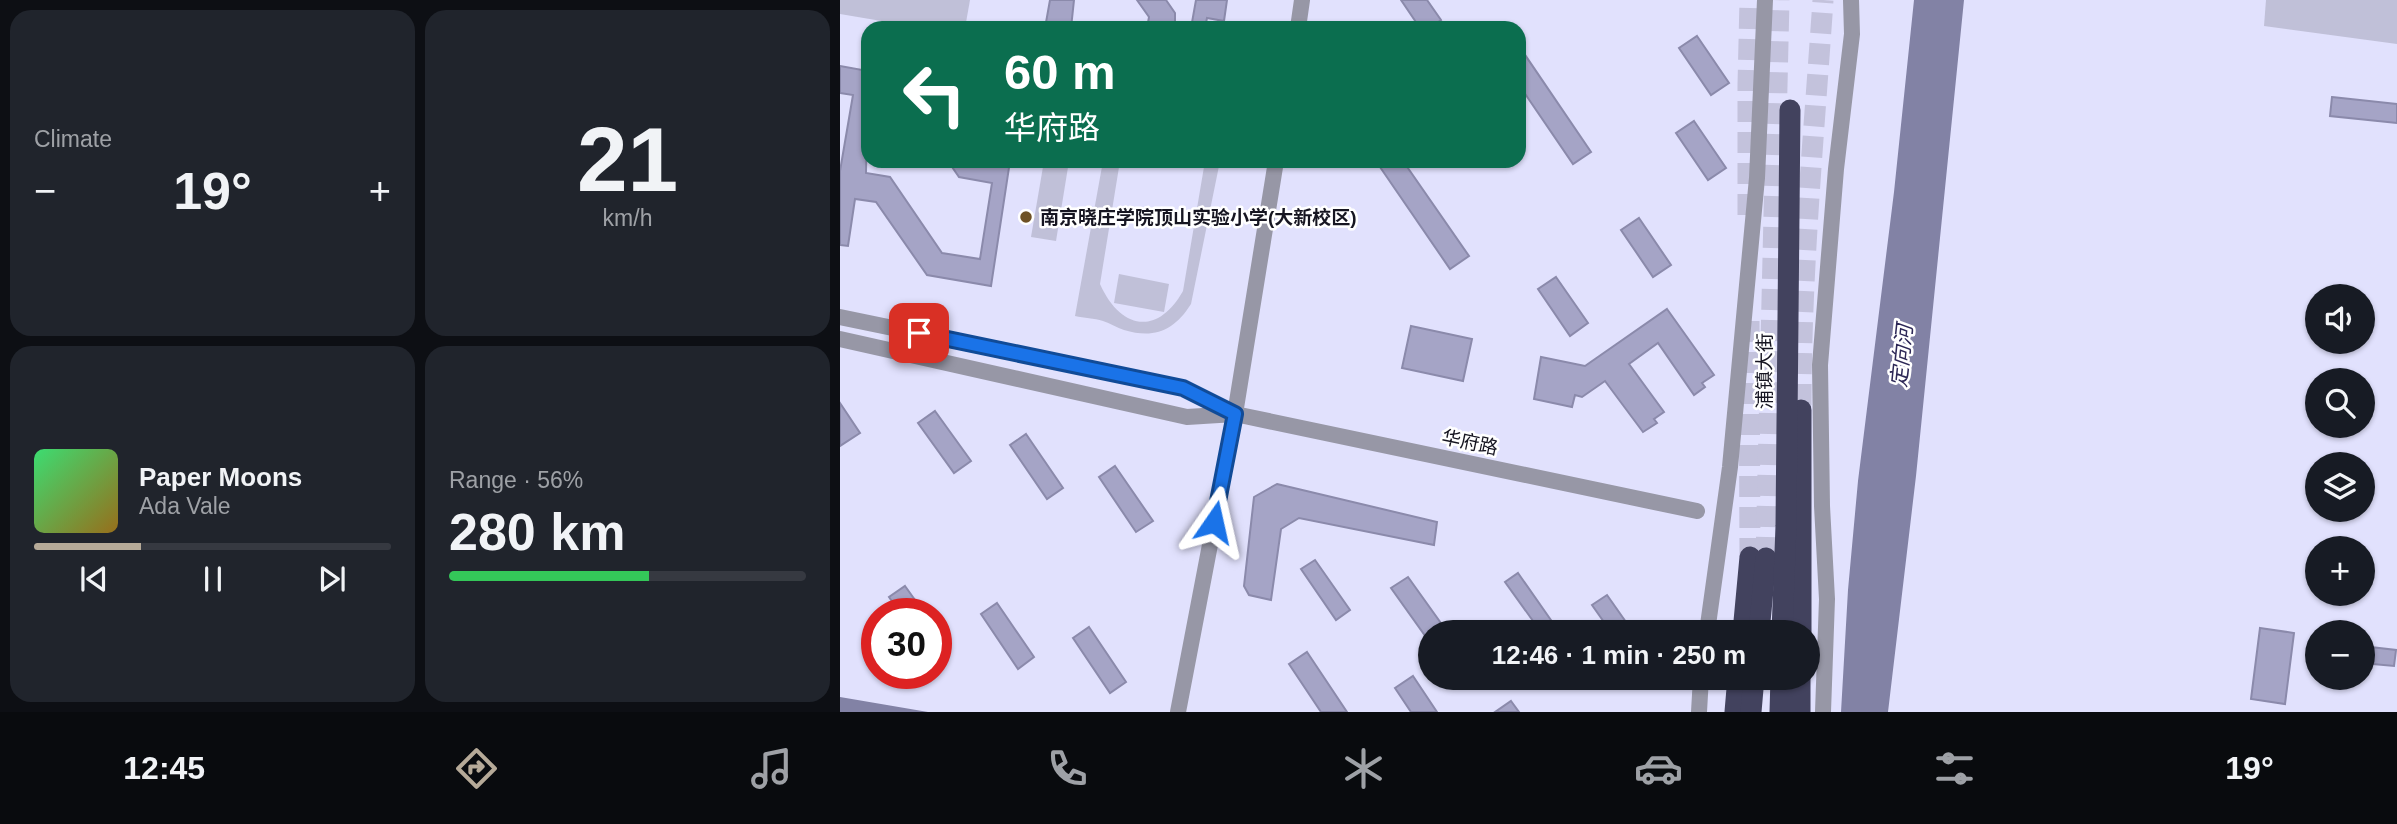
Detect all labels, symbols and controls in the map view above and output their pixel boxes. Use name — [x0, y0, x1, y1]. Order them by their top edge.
text: 60 m — [1004, 45, 1116, 99]
icon: left — [889, 49, 980, 140]
text: 21 — [577, 109, 678, 210]
text: 华府路 — [1004, 110, 1100, 146]
text: Climate — [34, 126, 112, 152]
text: 19° — [173, 162, 252, 220]
text: − — [34, 170, 56, 212]
text: + — [369, 170, 391, 212]
text: km/h — [603, 205, 652, 231]
place label: 南京晓庄学院顶山实验小学(大新校区) — [1040, 207, 1357, 228]
marker: 南京晓庄学院顶山实验小学(大新校区) — [1018, 209, 1034, 225]
map controls — [2305, 284, 2375, 690]
button: sound — [2305, 284, 2375, 354]
pin — [889, 303, 949, 363]
icon: arrive — [900, 314, 938, 352]
water label: 定向河 — [1887, 319, 1917, 388]
street label: 浦镇大街 — [1754, 333, 1775, 409]
button: search — [2305, 368, 2375, 438]
street label: 华府路 — [1440, 426, 1500, 459]
button: layers — [2305, 452, 2375, 522]
text: Paper Moons — [139, 462, 302, 492]
text: Range · 56% — [449, 467, 583, 493]
position arrow — [1177, 485, 1251, 559]
text: Ada Vale — [139, 493, 231, 519]
text: 280 km — [449, 503, 625, 561]
button: + — [2305, 536, 2375, 606]
icon: previous — [75, 560, 113, 598]
icon: pause — [194, 560, 232, 598]
icon: next — [313, 560, 351, 598]
speed limit sign: 30 — [861, 598, 952, 689]
button: − — [2305, 620, 2375, 690]
text: 12:46 · 1 min · 250 m — [1492, 640, 1746, 670]
icon: directions — [452, 744, 501, 793]
icon: music — [747, 744, 796, 793]
icon: phone — [1043, 744, 1092, 793]
icon: climate — [1339, 744, 1388, 793]
icon: car — [1634, 744, 1683, 793]
icon: filters — [1930, 744, 1979, 793]
text: 12:45 — [123, 750, 205, 786]
text: 19° — [2225, 750, 2274, 786]

